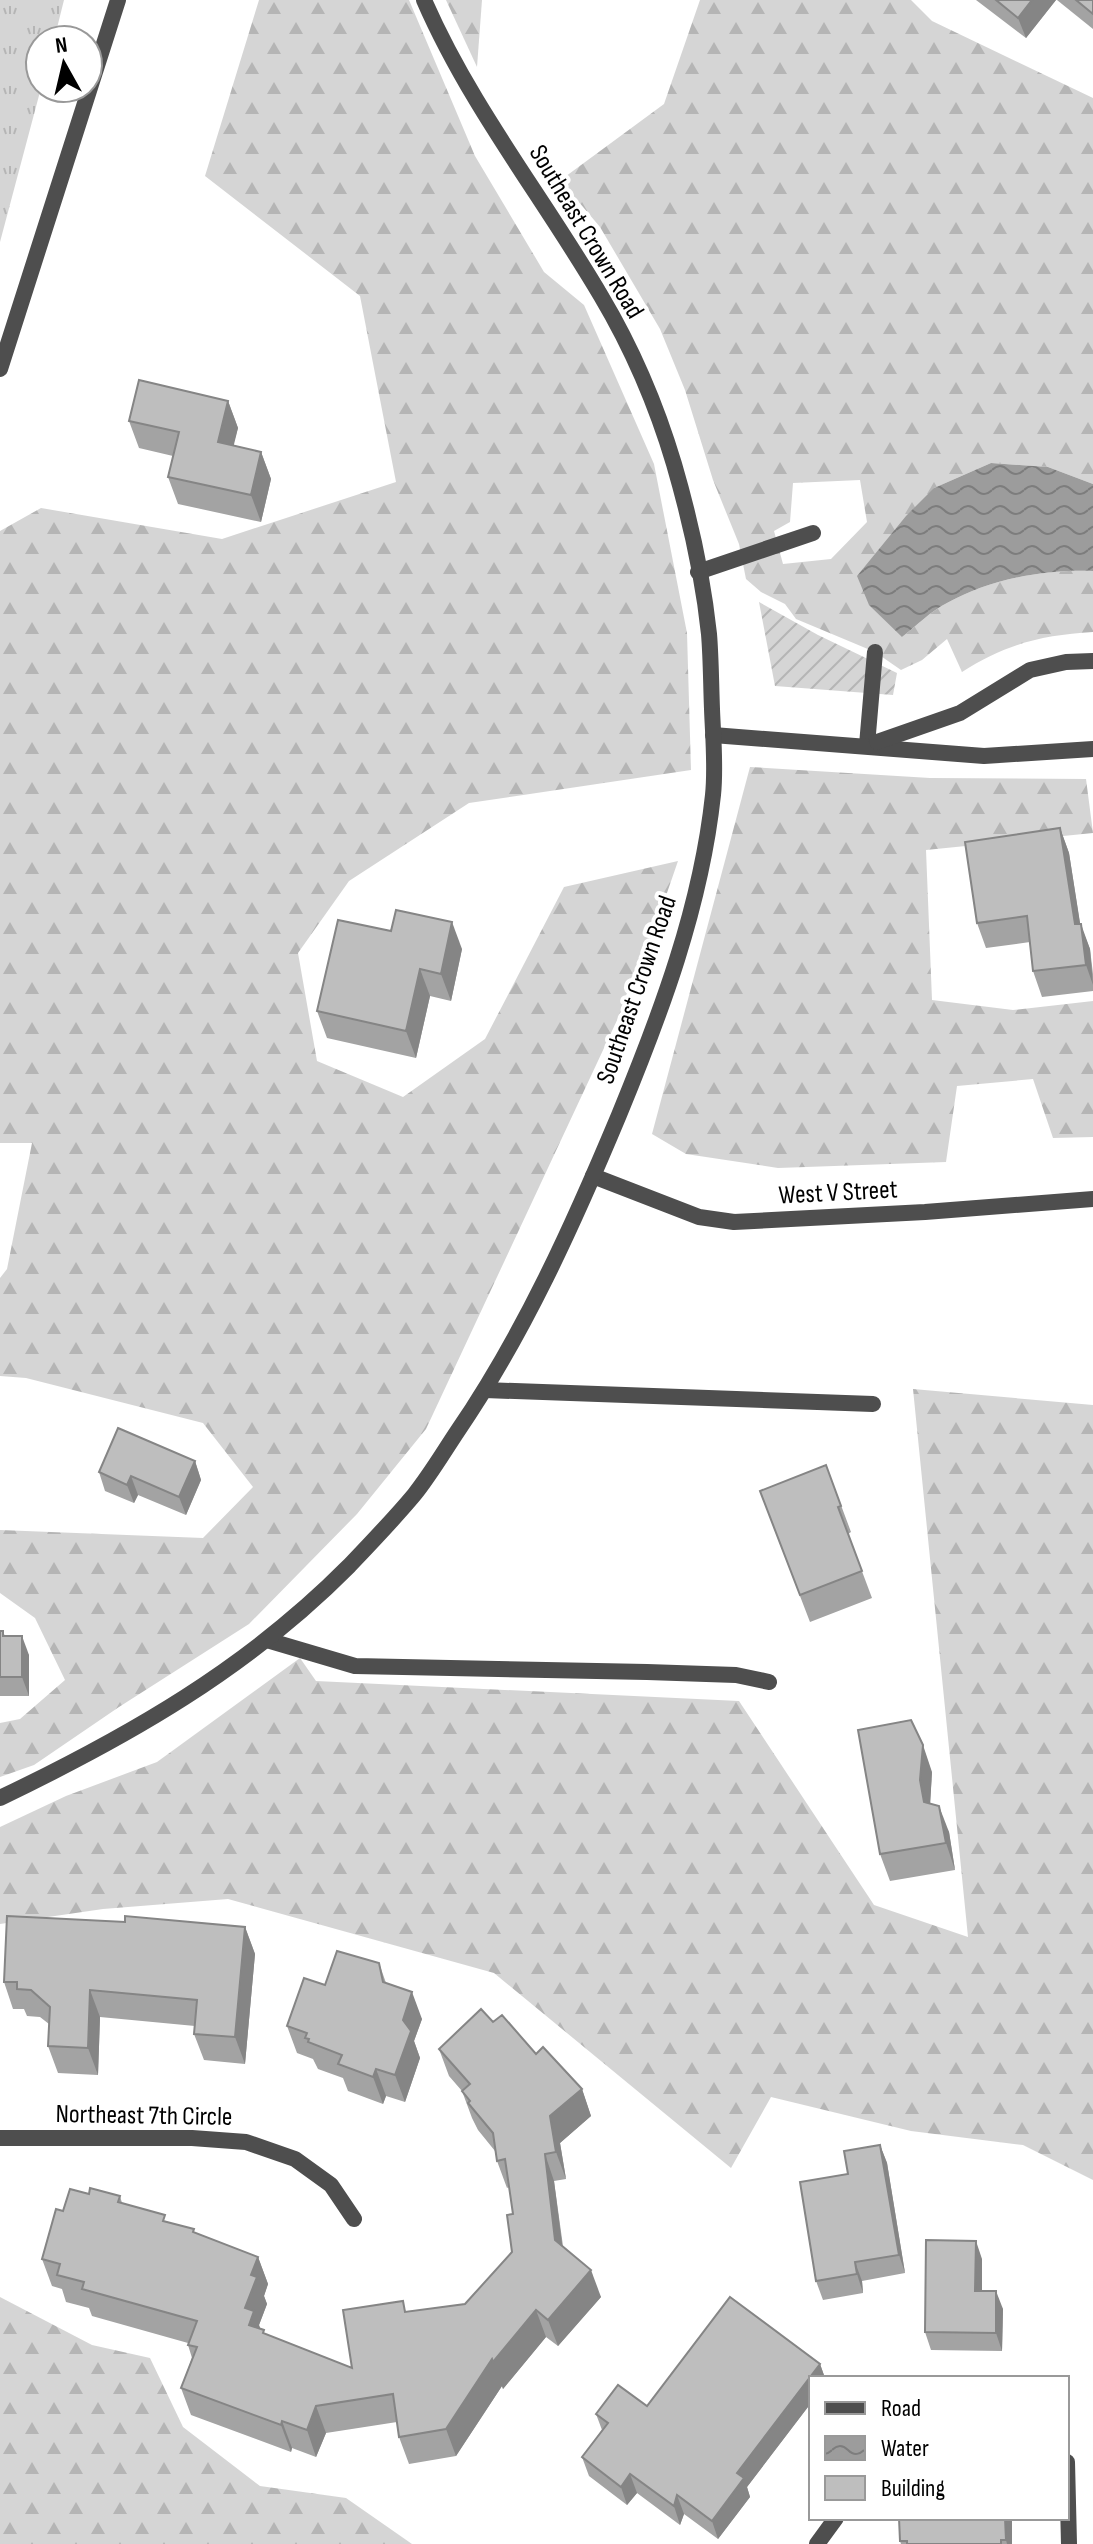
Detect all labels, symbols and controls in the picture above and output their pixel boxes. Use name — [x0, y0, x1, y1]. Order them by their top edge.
north arrow — [24, 24, 104, 104]
text: N — [54, 31, 69, 60]
street label: Southeast Crown Road — [522, 140, 650, 324]
street label: Southeast Crown Road — [590, 892, 684, 1088]
street label: West V Street — [778, 1174, 898, 1212]
street label: Northeast 7th Circle — [55, 2099, 233, 2133]
legend — [809, 2376, 1069, 2520]
text: Road — [881, 2394, 921, 2423]
text: Water — [881, 2434, 929, 2463]
text: Building — [881, 2474, 945, 2503]

